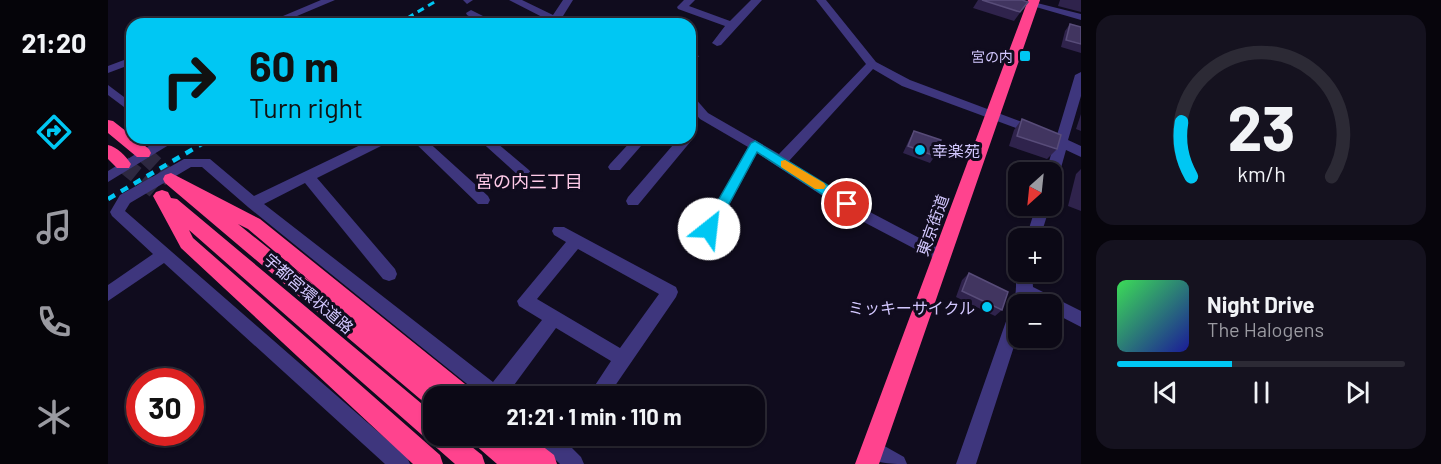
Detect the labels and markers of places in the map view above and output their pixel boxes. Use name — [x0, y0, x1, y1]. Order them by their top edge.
place label: 宮の内 — [971, 48, 1013, 65]
marker: 宮の内 — [1018, 49, 1032, 63]
place label: 幸楽苑 — [932, 141, 980, 160]
marker: 幸楽苑 — [913, 143, 927, 157]
pin — [821, 178, 872, 229]
place label: ミッキーサイクル — [848, 298, 975, 317]
marker: ミッキーサイクル — [980, 300, 994, 314]

